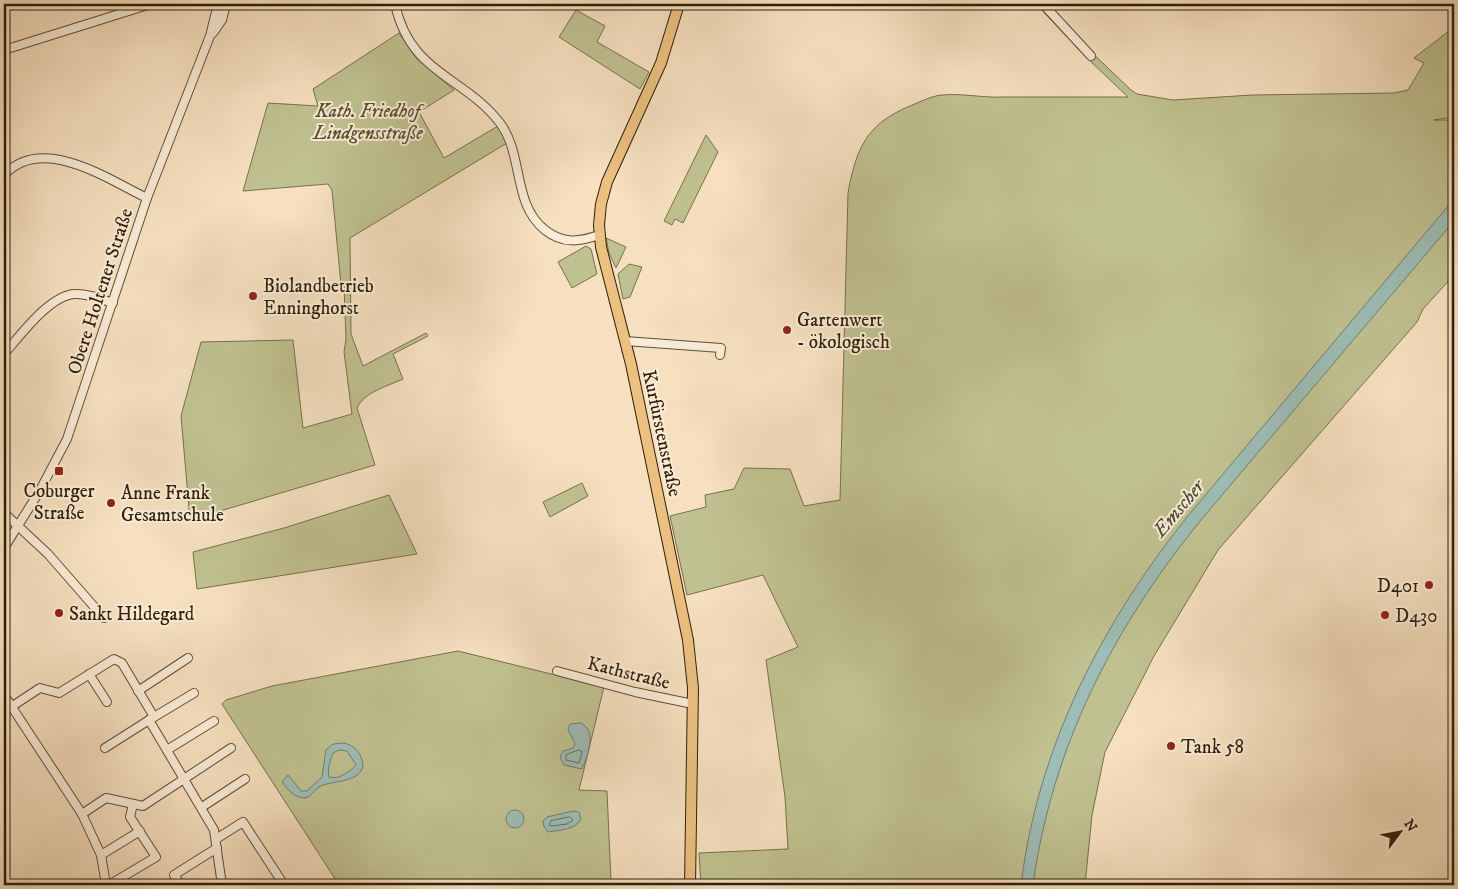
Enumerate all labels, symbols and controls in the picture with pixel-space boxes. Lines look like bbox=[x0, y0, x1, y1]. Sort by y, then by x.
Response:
park label: Kath. Friedhof Lindgensstraße bbox=[312, 100, 425, 145]
street label: Obere Holtener Straße bbox=[63, 205, 138, 377]
place label: Biolandbetrieb Enninghorst bbox=[263, 275, 374, 320]
marker: Biolandbetrieb Enninghorst bbox=[247, 290, 259, 302]
place label: Gartenwert - ökologisch bbox=[797, 309, 890, 354]
marker: Gartenwert - ökologisch bbox=[781, 324, 793, 336]
street label: Kurfürstenstraße bbox=[637, 368, 686, 499]
marker: Coburger Straße bbox=[53, 465, 65, 477]
water label: Emscher bbox=[1147, 474, 1211, 543]
place label: Coburger Straße bbox=[23, 480, 95, 525]
place label: Anne Frank Gesamtschule bbox=[121, 482, 224, 527]
marker: Anne Frank Gesamtschule bbox=[105, 497, 117, 509]
place label: D401 bbox=[1377, 575, 1419, 598]
marker: D401 bbox=[1423, 579, 1435, 591]
place label: Sankt Hildegard bbox=[69, 603, 195, 626]
place label: D430 bbox=[1395, 605, 1437, 628]
marker: Sankt Hildegard bbox=[53, 607, 65, 619]
marker: D430 bbox=[1379, 609, 1391, 621]
street label: Kathstraße bbox=[585, 652, 672, 695]
place label: Tank 58 bbox=[1181, 736, 1244, 759]
marker: Tank 58 bbox=[1165, 740, 1177, 752]
north arrow bbox=[1376, 806, 1426, 856]
text: N bbox=[1399, 816, 1421, 836]

